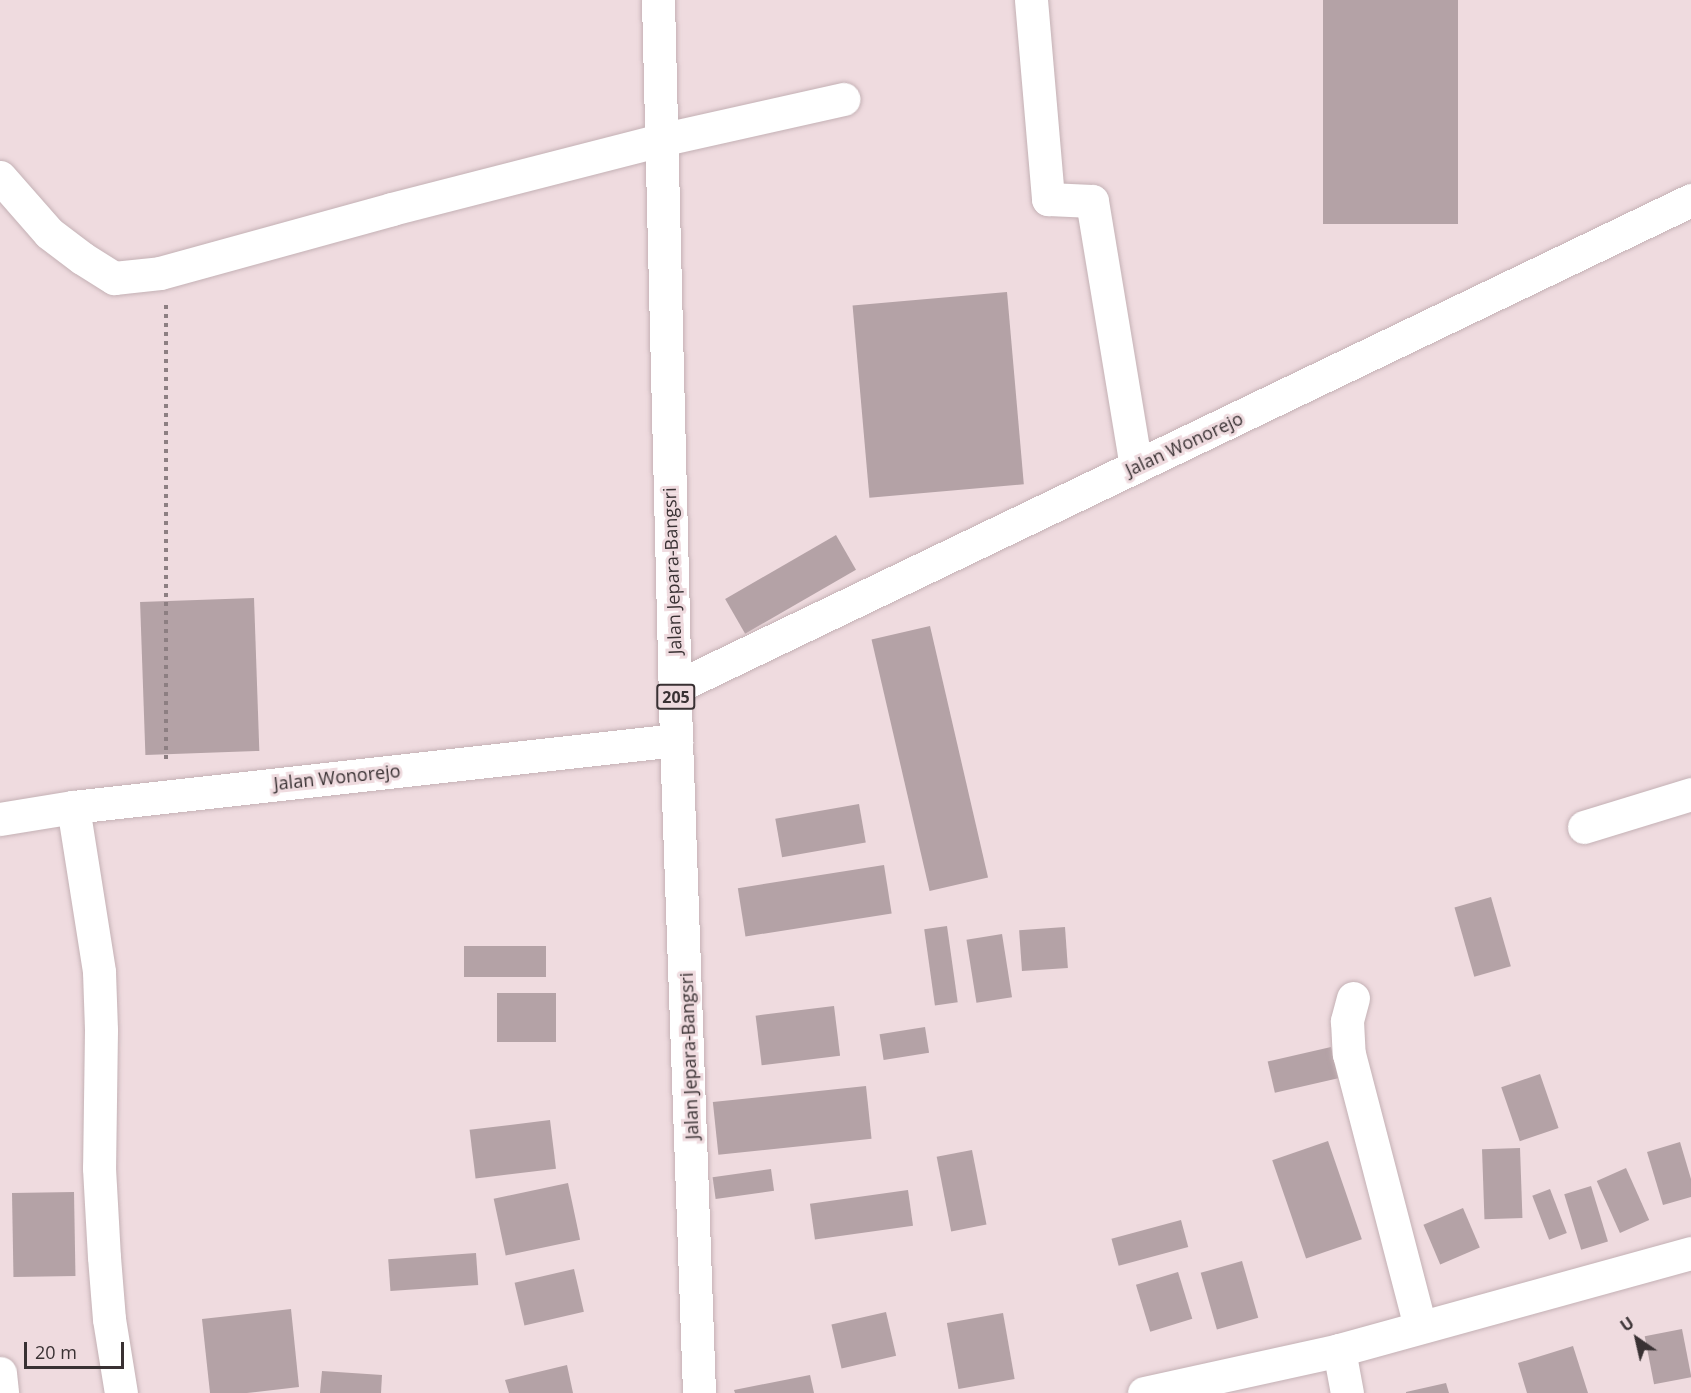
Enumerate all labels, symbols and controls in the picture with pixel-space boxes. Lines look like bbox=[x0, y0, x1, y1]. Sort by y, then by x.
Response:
street label: Jalan Wonorejo bbox=[1122, 407, 1246, 481]
street label: Jalan Jepara-Bangsri bbox=[658, 487, 686, 655]
road number: 205 bbox=[655, 684, 697, 710]
street label: Jalan Wonorejo bbox=[273, 760, 401, 794]
street label: Jalan Jepara-Bangsri bbox=[675, 972, 703, 1140]
north arrow bbox=[1607, 1309, 1667, 1369]
text: U bbox=[1616, 1312, 1638, 1337]
scale bar bbox=[27, 1330, 128, 1368]
text: 20 m bbox=[35, 1340, 77, 1364]

